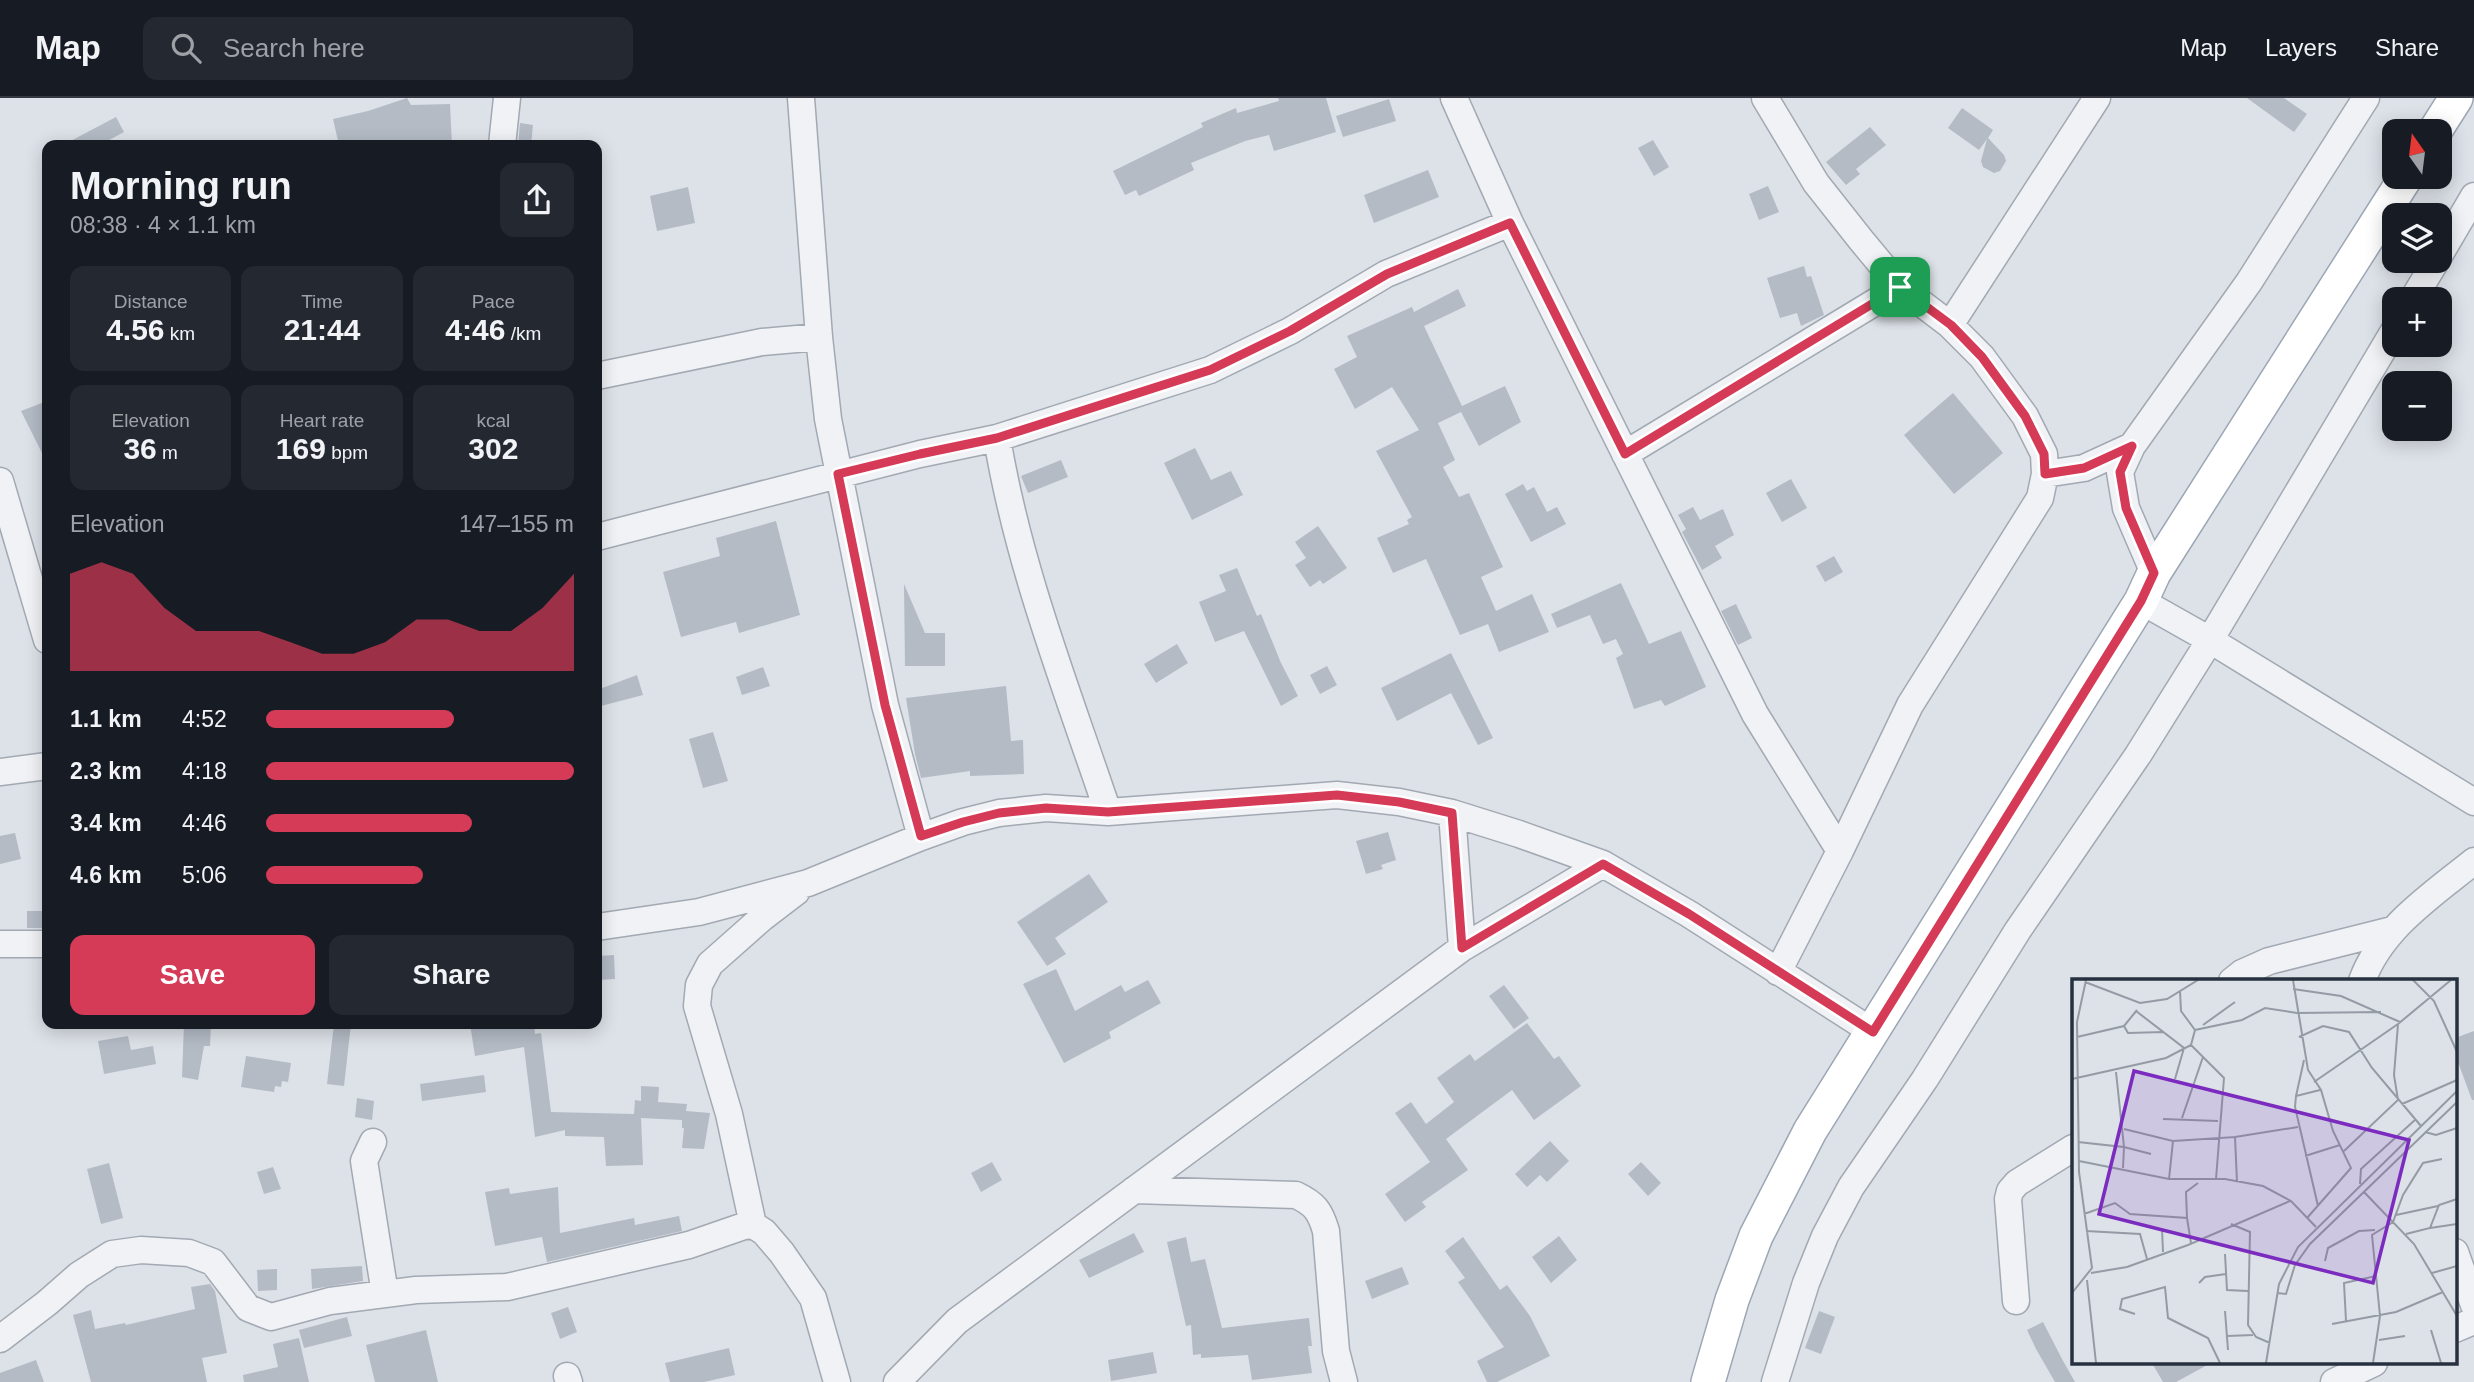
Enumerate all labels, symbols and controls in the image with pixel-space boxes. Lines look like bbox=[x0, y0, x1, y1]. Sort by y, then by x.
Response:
search box bbox=[143, 17, 633, 80]
text: Map bbox=[35, 29, 101, 66]
icon: search bbox=[167, 29, 205, 67]
text: Search here bbox=[223, 33, 365, 63]
text: Map bbox=[2180, 34, 2227, 61]
text: Layers bbox=[2265, 34, 2337, 61]
text: Share bbox=[2375, 34, 2439, 61]
north arrow bbox=[2382, 119, 2452, 189]
map controls bbox=[2382, 119, 2452, 441]
button: share bbox=[500, 163, 574, 237]
text: Morning run bbox=[70, 165, 292, 207]
button: layers bbox=[2382, 203, 2452, 273]
text: 08:38 · 4 × 1.1 km bbox=[70, 212, 256, 238]
pin bbox=[1870, 257, 1930, 317]
icon: arrive bbox=[1881, 268, 1919, 306]
button: + bbox=[2382, 287, 2452, 357]
text: Distance bbox=[114, 291, 188, 312]
text: Time bbox=[301, 291, 343, 312]
text: Pace bbox=[472, 291, 515, 312]
text: 4.56 bbox=[106, 313, 165, 346]
text: 21:44 bbox=[284, 313, 360, 346]
text: 4:46 bbox=[445, 313, 505, 346]
text: km bbox=[165, 323, 195, 344]
text: /km bbox=[505, 323, 541, 344]
button: − bbox=[2382, 371, 2452, 441]
text: Elevation bbox=[112, 410, 190, 431]
text: Heart rate bbox=[280, 410, 364, 431]
text: kcal bbox=[476, 410, 510, 431]
text: 36 bbox=[123, 432, 157, 465]
text: 169 bbox=[276, 432, 326, 465]
text: 302 bbox=[468, 432, 518, 465]
text: m bbox=[157, 442, 178, 463]
text: bpm bbox=[326, 442, 368, 463]
text: Elevation bbox=[70, 511, 165, 537]
text: 147–155 m bbox=[459, 511, 574, 537]
text: 1.1 km bbox=[70, 706, 142, 732]
text: 4:52 bbox=[182, 706, 227, 732]
text: 2.3 km bbox=[70, 758, 142, 784]
text: 4:18 bbox=[182, 758, 227, 784]
text: 3.4 km bbox=[70, 810, 142, 836]
text: 4:46 bbox=[182, 810, 227, 836]
text: 4.6 km bbox=[70, 862, 142, 888]
text: 5:06 bbox=[182, 862, 227, 888]
button: Save bbox=[70, 935, 315, 1015]
button: Share bbox=[329, 935, 574, 1015]
inset map bbox=[2072, 979, 2456, 1364]

